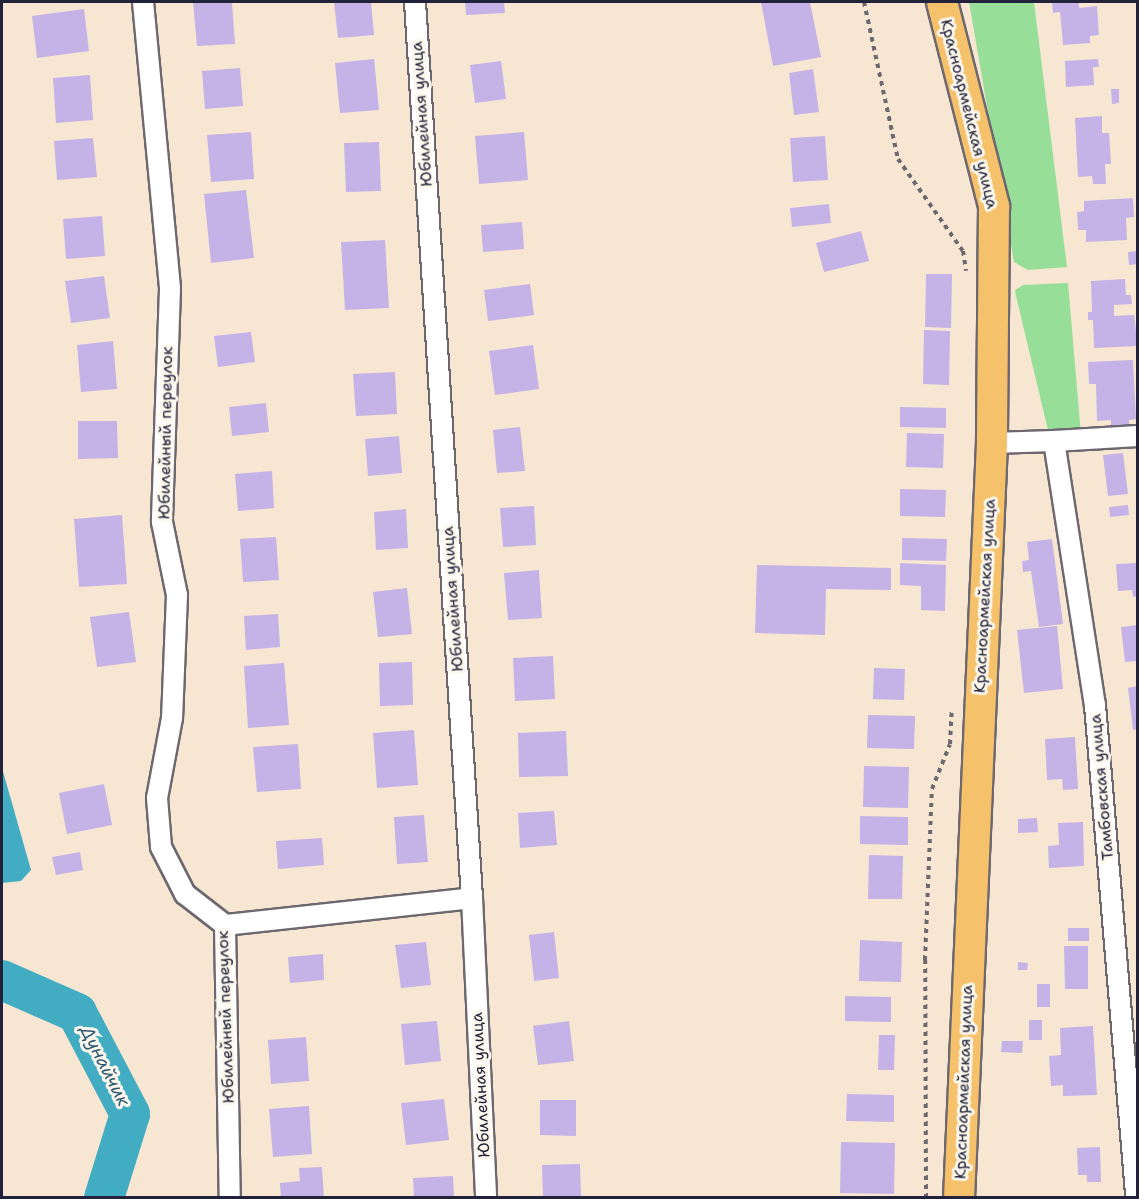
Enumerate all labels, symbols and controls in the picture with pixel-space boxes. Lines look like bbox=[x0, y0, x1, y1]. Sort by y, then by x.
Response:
street label: Красноармейская улица bbox=[936, 17, 1002, 211]
street label: Юбилейная улица bbox=[407, 41, 437, 187]
street label: Юбилейный переулок bbox=[155, 347, 177, 519]
street label: Красноармейская улица bbox=[970, 498, 1000, 694]
street label: Юбилейная улица bbox=[438, 526, 468, 672]
street label: Тамбовская улица bbox=[1086, 713, 1118, 861]
street label: Юбилейный переулок bbox=[213, 930, 239, 1104]
street label: Красноармейская улица bbox=[951, 984, 977, 1180]
street label: Юбилейная улица bbox=[468, 1012, 494, 1158]
water label: Дунайчик bbox=[76, 1022, 134, 1110]

